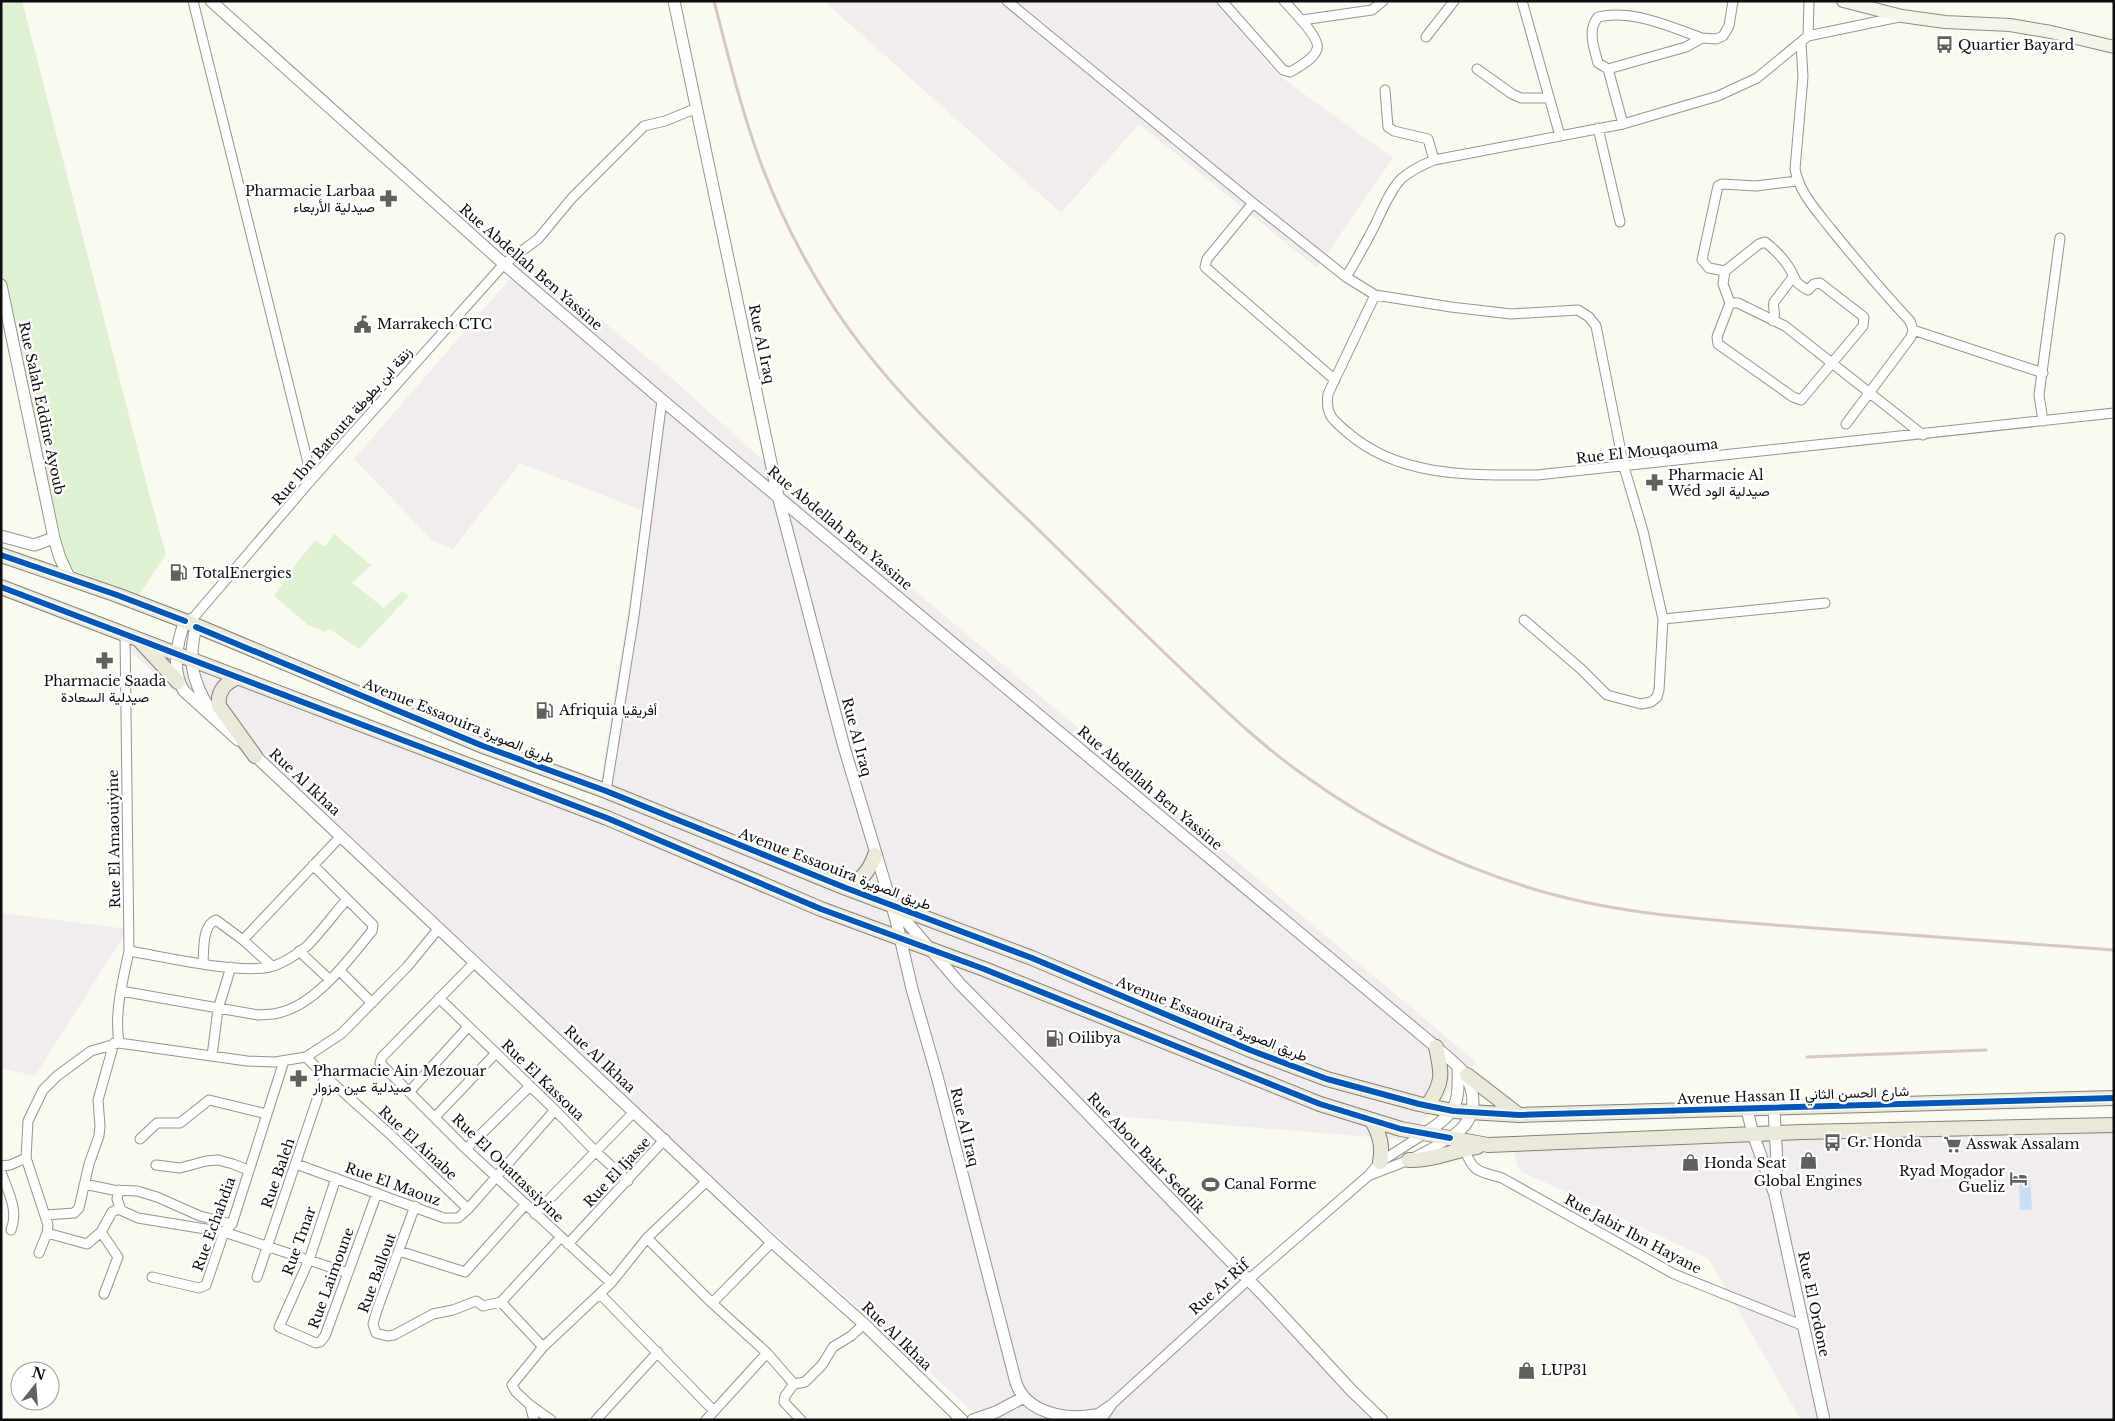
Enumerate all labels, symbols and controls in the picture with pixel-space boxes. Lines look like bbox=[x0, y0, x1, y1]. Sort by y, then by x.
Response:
bus stop icon: Quartier Bayard bbox=[1934, 35, 1954, 55]
place label: Quartier Bayard bbox=[1958, 36, 2075, 54]
place label: Pharmacie Larbaa صيدلية الأربعاء bbox=[245, 182, 375, 216]
pharmacy icon: Pharmacie Larbaa صيدلية الأربعاء bbox=[379, 189, 399, 209]
street label: Rue Abdellah Ben Yassine bbox=[456, 200, 606, 334]
street label: Rue Al Iraq bbox=[745, 303, 779, 386]
public building icon: Marrakech CTC bbox=[353, 314, 373, 334]
place label: Marrakech CTC bbox=[377, 315, 492, 333]
street label: Rue Salah Eddine Ayoub bbox=[15, 320, 69, 496]
street label: Rue Ibn Batouta زنقة ابن بطوطة bbox=[268, 343, 416, 509]
street label: Rue El Mouqaouma bbox=[1575, 435, 1719, 467]
street label: Rue Abdellah Ben Yassine bbox=[764, 462, 916, 594]
place label: Pharmacie Al Wéd صيدلية الود bbox=[1667, 466, 1770, 500]
pharmacy icon: Pharmacie Al Wéd صيدلية الود bbox=[1644, 473, 1664, 493]
fuel station icon: TotalEnergies bbox=[169, 563, 189, 583]
place label: TotalEnergies bbox=[193, 564, 292, 582]
pharmacy icon: Pharmacie Saada صيدلية السعادة bbox=[95, 651, 115, 671]
place label: Pharmacie Saada صيدلية السعادة bbox=[44, 672, 167, 706]
street label: Avenue Essaouira طريق الصويرة bbox=[360, 674, 557, 768]
street label: Rue Al Iraq bbox=[838, 696, 876, 779]
fuel station icon: Afriquia أفريقيا bbox=[535, 700, 555, 720]
place label: Afriquia أفريقيا bbox=[558, 701, 657, 719]
street label: Rue Abdellah Ben Yassine bbox=[1074, 722, 1226, 854]
street label: Rue Al Ikhaa bbox=[266, 744, 345, 820]
street label: Rue El Amaouiyine bbox=[104, 769, 124, 909]
street label: Avenue Essaouira طريق الصويرة bbox=[735, 824, 934, 914]
street label: Avenue Essaouira طريق الصويرة bbox=[1113, 972, 1310, 1066]
street label: Rue Al Ikhaa bbox=[561, 1021, 640, 1097]
fuel station icon: Oilibya bbox=[1044, 1028, 1064, 1048]
place label: Oilibya bbox=[1068, 1029, 1121, 1047]
street label: Rue El Kassoua bbox=[498, 1036, 589, 1124]
place label: Pharmacie Ain Mezouar صيدلية عين مزوار bbox=[312, 1062, 486, 1096]
pharmacy icon: Pharmacie Ain Mezouar صيدلية عين مزوار bbox=[289, 1069, 309, 1089]
street label: Avenue Hassan II شارع الحسن الثاني bbox=[1676, 1082, 1909, 1111]
street label: Rue Al Iraq bbox=[947, 1086, 984, 1169]
street label: Rue Abou Bakr Seddik bbox=[1084, 1089, 1209, 1218]
street label: Rue El Ainabe bbox=[375, 1102, 461, 1184]
street label: Rue El Ouattassiyine bbox=[448, 1110, 568, 1226]
bus stop icon: Gr. Honda bbox=[1823, 1132, 1843, 1152]
street label: Rue El Ijasse bbox=[580, 1133, 654, 1211]
place label: Gr. Honda bbox=[1847, 1133, 1922, 1151]
supermarket icon: Asswak Assalam bbox=[1942, 1134, 1962, 1154]
street label: Rue Baleh bbox=[258, 1135, 299, 1211]
place label: Asswak Assalam bbox=[1965, 1135, 2079, 1153]
shop icon: Global Engines bbox=[1798, 1151, 1818, 1171]
shop icon: Honda Seat bbox=[1680, 1153, 1700, 1173]
place label: Honda Seat bbox=[1704, 1154, 1787, 1172]
street label: Rue El Maouz bbox=[343, 1158, 443, 1210]
place label: Ryad Mogador Gueliz bbox=[1899, 1162, 2005, 1196]
hotel icon: Ryad Mogador Gueliz bbox=[2009, 1169, 2029, 1189]
place label: Global Engines bbox=[1754, 1172, 1862, 1190]
street label: Rue Echahdia bbox=[189, 1174, 239, 1274]
sports icon: Canal Forme bbox=[1200, 1174, 1220, 1194]
place label: Canal Forme bbox=[1224, 1175, 1317, 1193]
street label: Rue Jabir Ibn Hayane bbox=[1561, 1190, 1705, 1278]
street label: Rue Tmar bbox=[278, 1204, 320, 1278]
street label: Rue Laimoune bbox=[304, 1225, 358, 1331]
street label: Rue Ballout bbox=[354, 1230, 400, 1315]
street label: Rue El Ordone bbox=[1794, 1250, 1834, 1358]
street label: Rue Ar Rif bbox=[1185, 1254, 1254, 1319]
street label: Rue Al Ikhaa bbox=[858, 1298, 936, 1374]
shop icon: LUP31 bbox=[1517, 1360, 1537, 1380]
north arrow bbox=[10, 1361, 60, 1411]
place label: LUP31 bbox=[1541, 1361, 1587, 1379]
text: N bbox=[30, 1363, 48, 1384]

